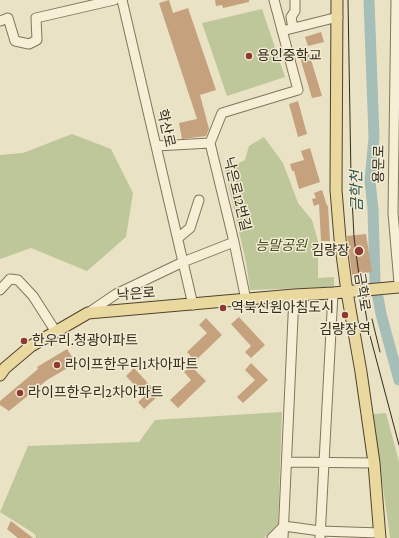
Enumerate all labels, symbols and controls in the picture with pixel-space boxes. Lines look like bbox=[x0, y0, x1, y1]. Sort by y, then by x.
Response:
place label: 용인중학교 bbox=[257, 48, 321, 64]
marker: 용인중학교 bbox=[244, 51, 254, 61]
street label: 학산로 bbox=[153, 107, 179, 149]
street label: 용문로 bbox=[370, 145, 388, 183]
street label: 낙은로12번길 bbox=[220, 155, 254, 233]
water label: 금학천 bbox=[348, 170, 366, 212]
park label: 능말공원 bbox=[255, 238, 307, 254]
place label: 김량장 bbox=[311, 243, 350, 259]
marker: 김량장 bbox=[353, 245, 365, 257]
street label: 금학로 bbox=[351, 272, 373, 312]
street label: 낙은로 bbox=[116, 284, 156, 304]
place label: 역북신원아침도시 bbox=[231, 300, 334, 316]
marker: 역북신원아침도시 bbox=[218, 303, 228, 313]
marker: 김량장역 bbox=[340, 310, 350, 320]
place label: 김량장역 bbox=[319, 322, 371, 338]
place label: 한우리.청광아파트 bbox=[32, 333, 138, 349]
marker: 한우리.청광아파트 bbox=[19, 336, 29, 346]
place label: 라이프한우리1차아파트 bbox=[65, 357, 198, 373]
marker: 라이프한우리1차아파트 bbox=[52, 360, 62, 370]
place label: 라이프한우리2차아파트 bbox=[28, 385, 163, 401]
marker: 라이프한우리2차아파트 bbox=[15, 388, 25, 398]

